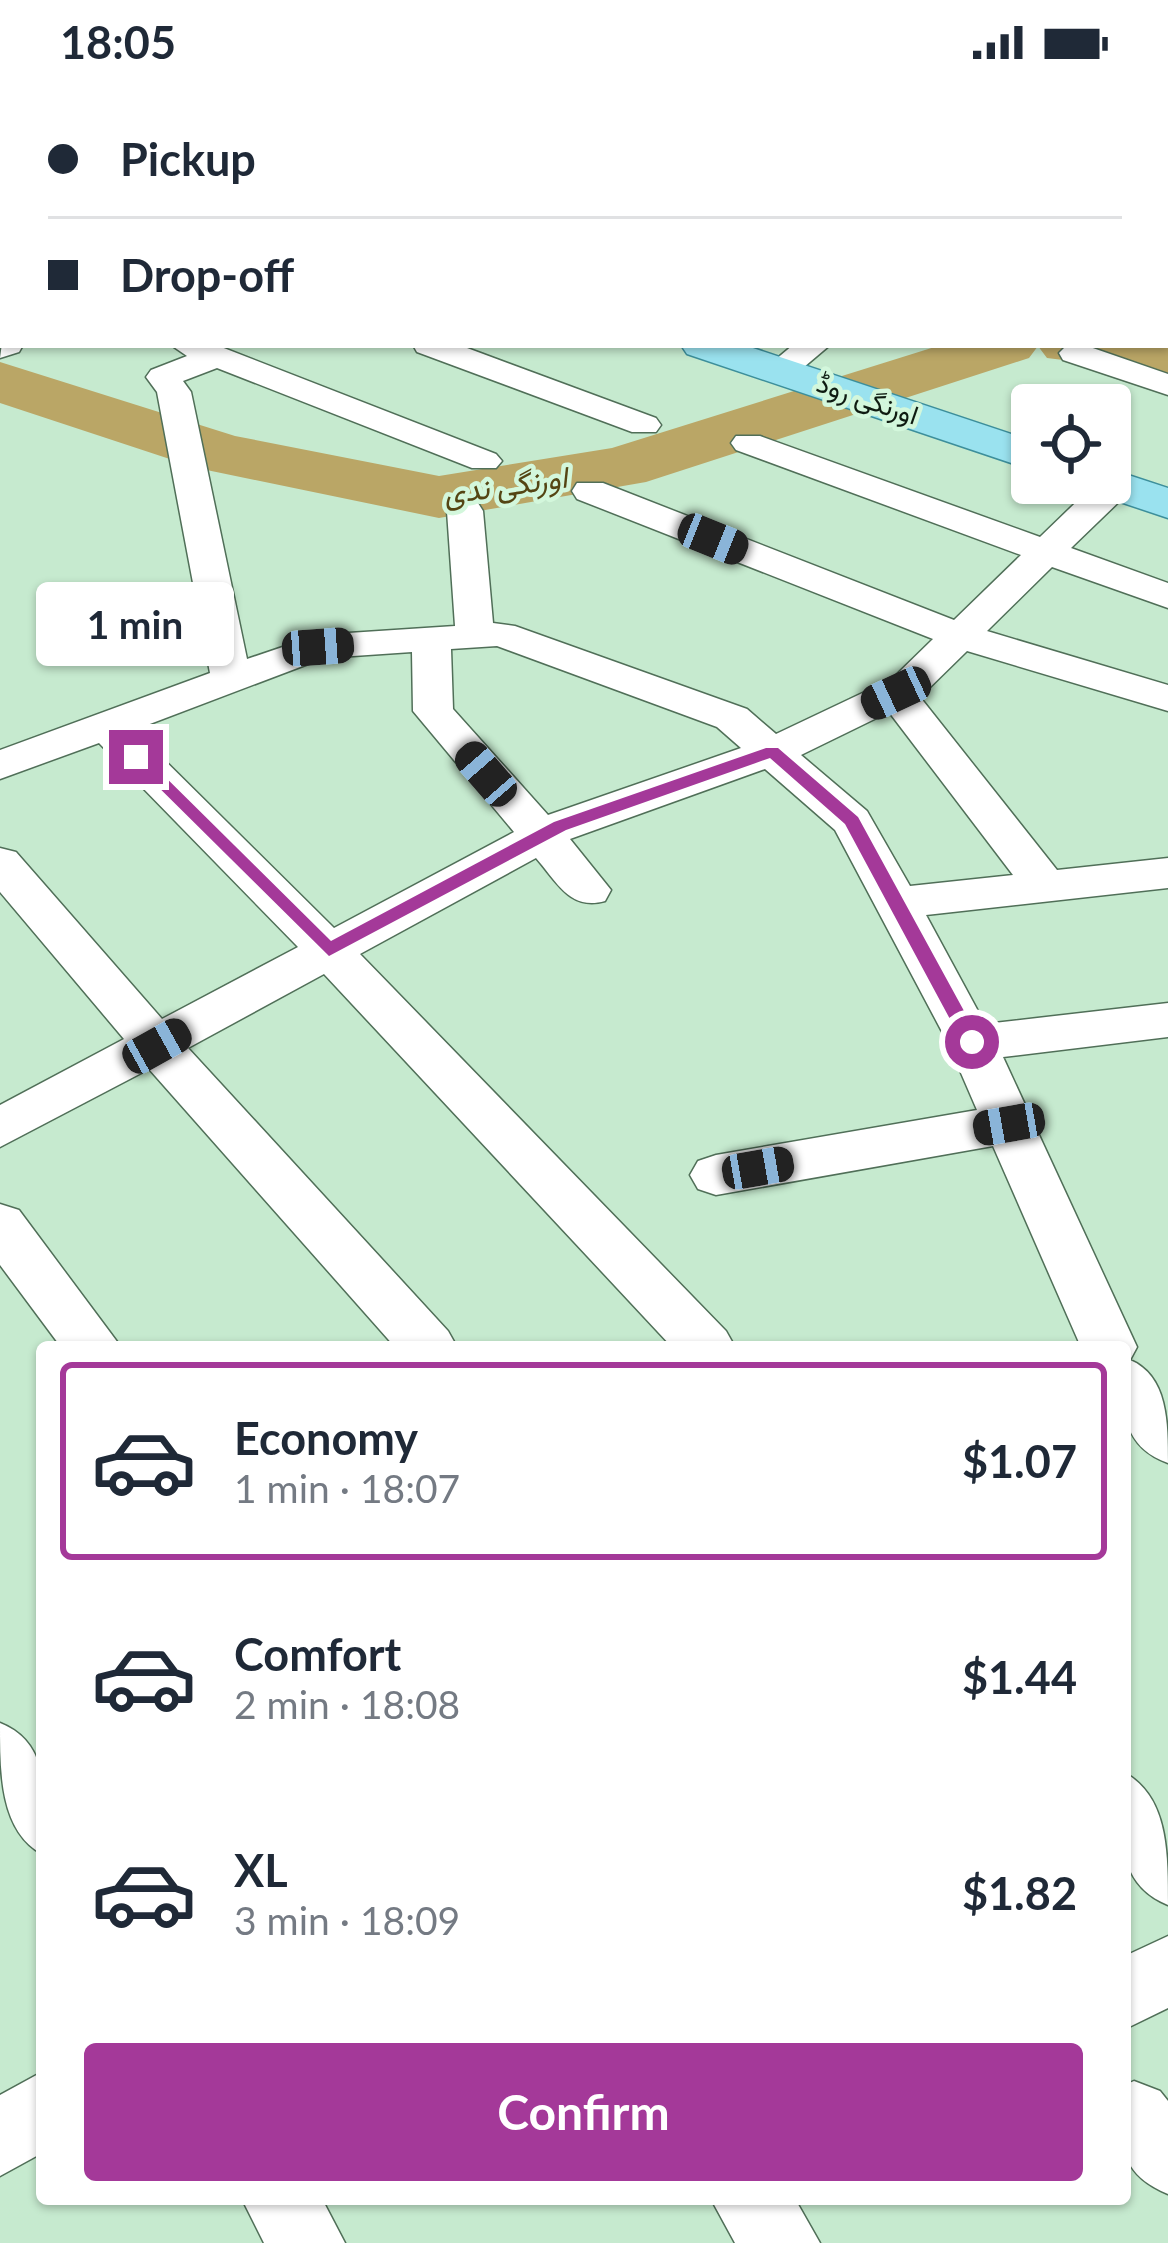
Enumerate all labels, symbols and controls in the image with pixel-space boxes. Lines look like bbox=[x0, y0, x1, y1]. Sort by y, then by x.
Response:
text: 18:05 bbox=[60, 15, 176, 69]
text: Pickup bbox=[120, 132, 256, 186]
text: Drop-off bbox=[120, 248, 294, 302]
street label: اورنگی روڈ bbox=[812, 365, 923, 433]
map controls bbox=[1011, 384, 1131, 504]
button: locate bbox=[1011, 384, 1131, 504]
water label: اورنگی ندی bbox=[441, 457, 572, 512]
car bbox=[673, 509, 753, 569]
callout: 1 min bbox=[37, 583, 235, 667]
text: 1 min bbox=[87, 601, 183, 647]
car bbox=[281, 627, 355, 667]
car bbox=[856, 661, 936, 725]
route end bbox=[109, 730, 163, 784]
car bbox=[449, 735, 523, 813]
car bbox=[117, 1013, 197, 1079]
route start bbox=[945, 1015, 999, 1069]
car bbox=[970, 1100, 1048, 1148]
car bbox=[719, 1144, 797, 1192]
icon: car bbox=[90, 1407, 198, 1515]
text: Economy bbox=[234, 1411, 418, 1465]
text: $1.07 bbox=[962, 1434, 1077, 1488]
text: 1 min · 18:07 bbox=[234, 1465, 460, 1511]
icon: car bbox=[90, 1623, 198, 1731]
text: Comfort bbox=[234, 1627, 401, 1681]
text: $1.44 bbox=[962, 1650, 1077, 1704]
text: 2 min · 18:08 bbox=[234, 1681, 460, 1727]
icon: car bbox=[90, 1839, 198, 1947]
text: XL bbox=[234, 1843, 288, 1897]
text: $1.82 bbox=[962, 1866, 1077, 1920]
text: 3 min · 18:09 bbox=[234, 1897, 460, 1943]
button: Confirm bbox=[84, 2043, 1083, 2181]

